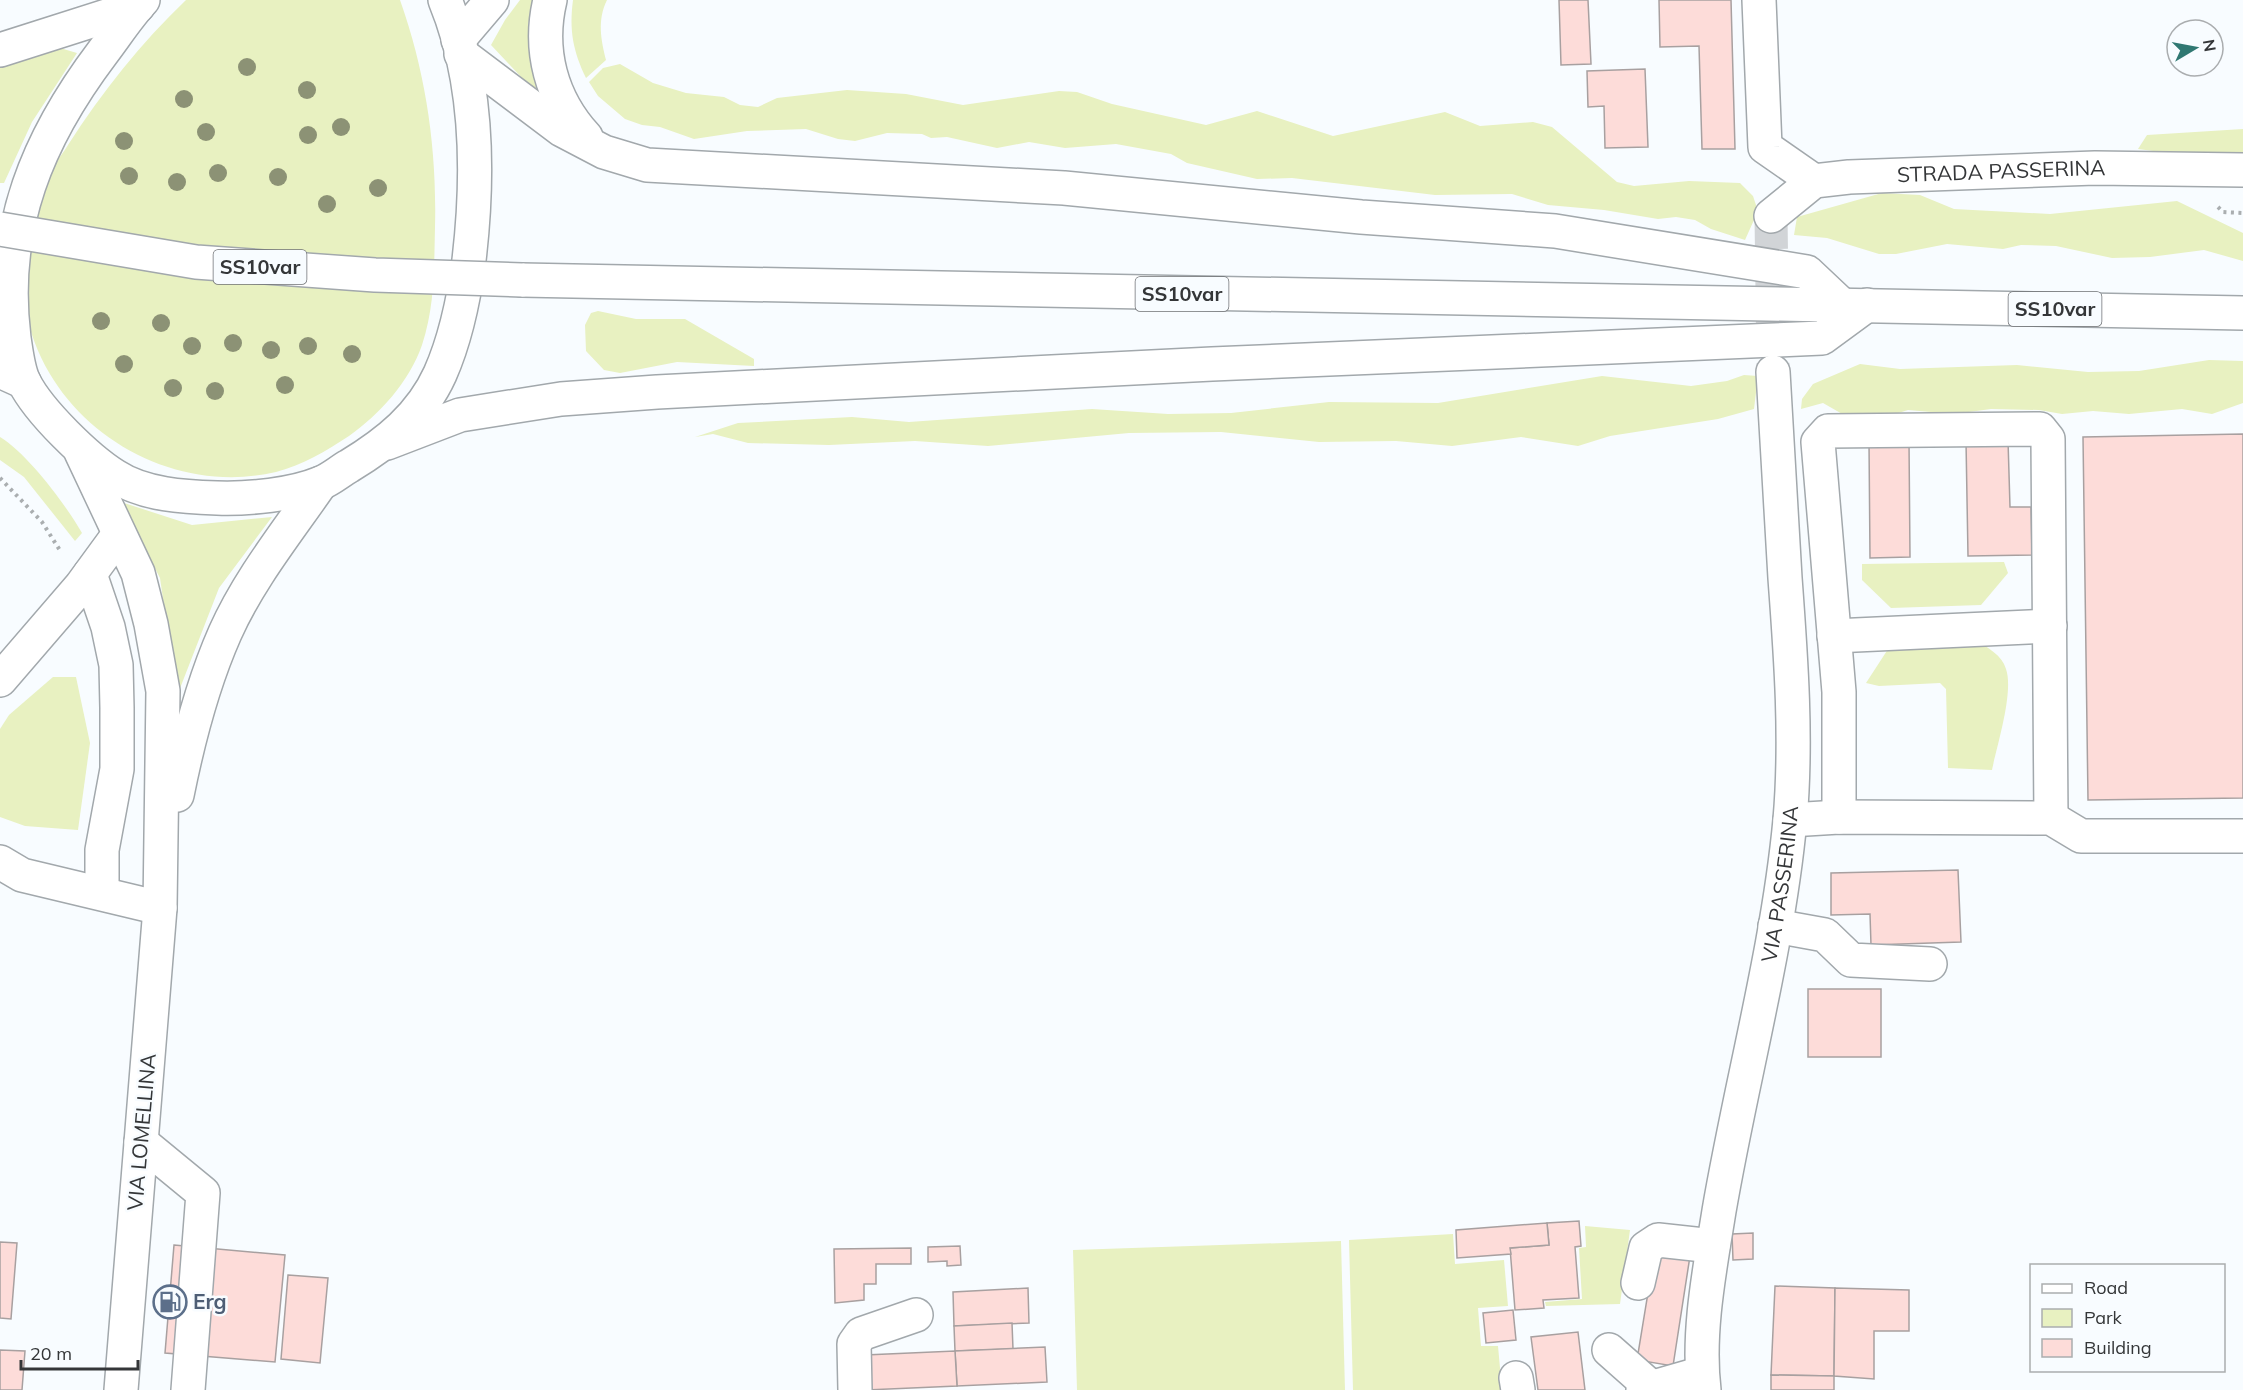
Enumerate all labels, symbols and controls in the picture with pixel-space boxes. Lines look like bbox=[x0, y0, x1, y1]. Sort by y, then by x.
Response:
north arrow bbox=[2165, 18, 2225, 78]
text: N bbox=[2199, 38, 2221, 53]
street label: STRADA PASSERINA bbox=[1896, 154, 2106, 187]
road number: SS10var bbox=[214, 250, 306, 284]
road number: SS10var bbox=[1136, 277, 1228, 311]
road number: SS10var bbox=[2008, 292, 2102, 326]
street label: VIA PASSERINA bbox=[1755, 804, 1803, 964]
street label: VIA LOMELLINA bbox=[121, 1052, 161, 1212]
legend bbox=[2030, 1264, 2225, 1372]
text: Road bbox=[2084, 1276, 2128, 1299]
fuel station icon: Erg bbox=[152, 1284, 188, 1320]
place label: Erg bbox=[193, 1288, 227, 1314]
text: Park bbox=[2084, 1306, 2123, 1329]
scale bar bbox=[21, 1333, 138, 1371]
text: Building bbox=[2084, 1336, 2152, 1359]
text: 20 m bbox=[30, 1342, 72, 1365]

